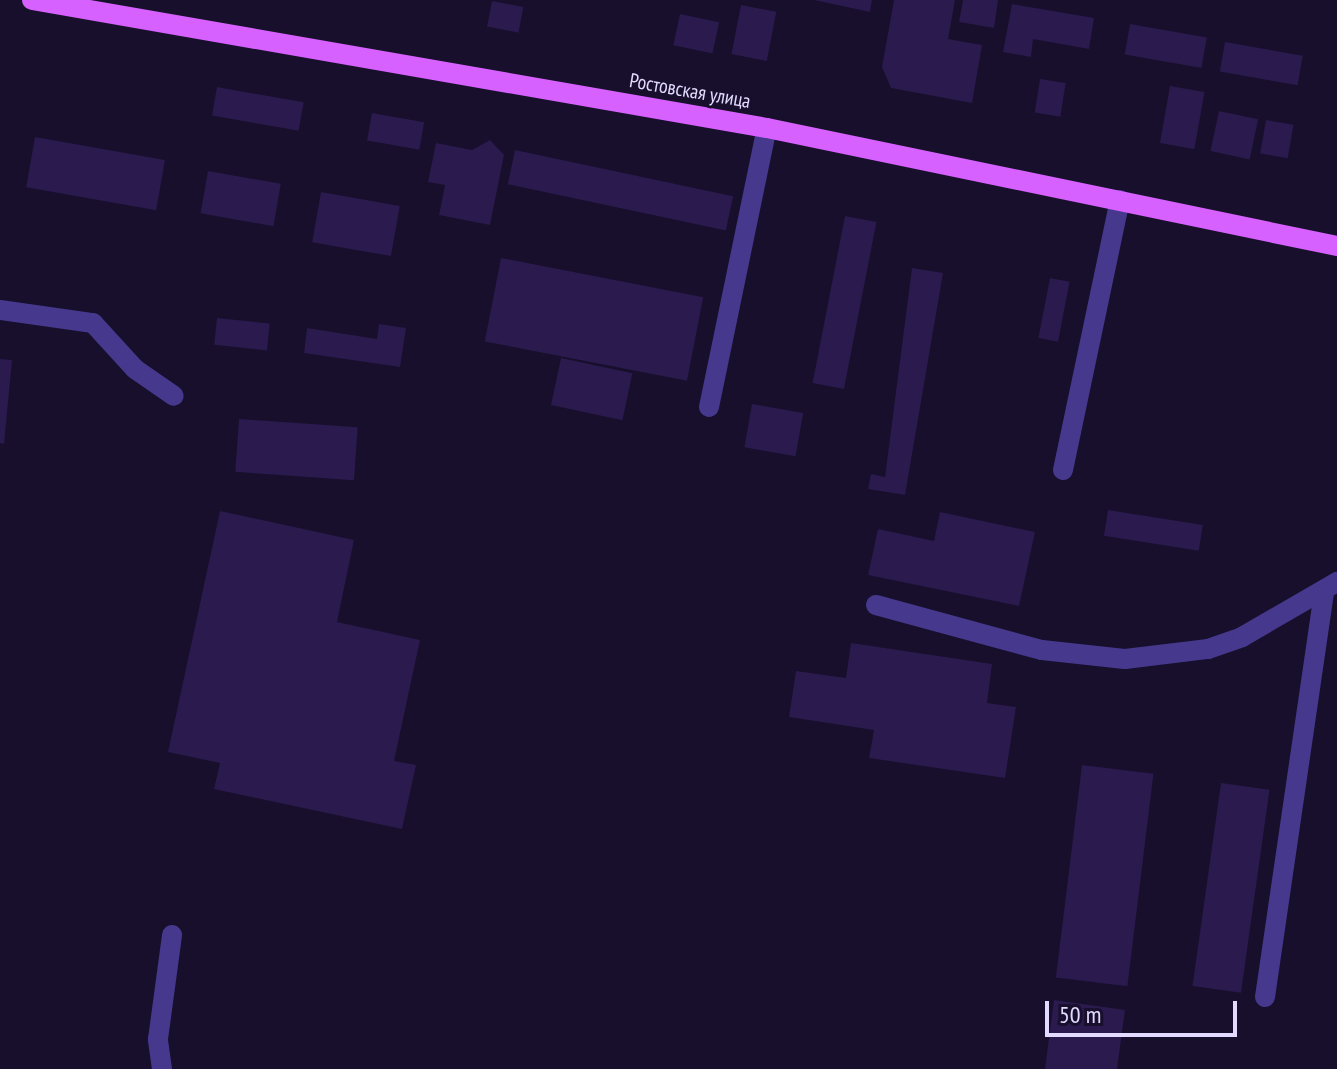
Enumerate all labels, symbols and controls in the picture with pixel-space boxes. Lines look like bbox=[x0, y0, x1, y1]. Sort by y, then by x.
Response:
street label: Ростовская улица bbox=[627, 69, 753, 113]
scale bar bbox=[1049, 985, 1241, 1035]
text: 50 m bbox=[1059, 999, 1101, 1030]

